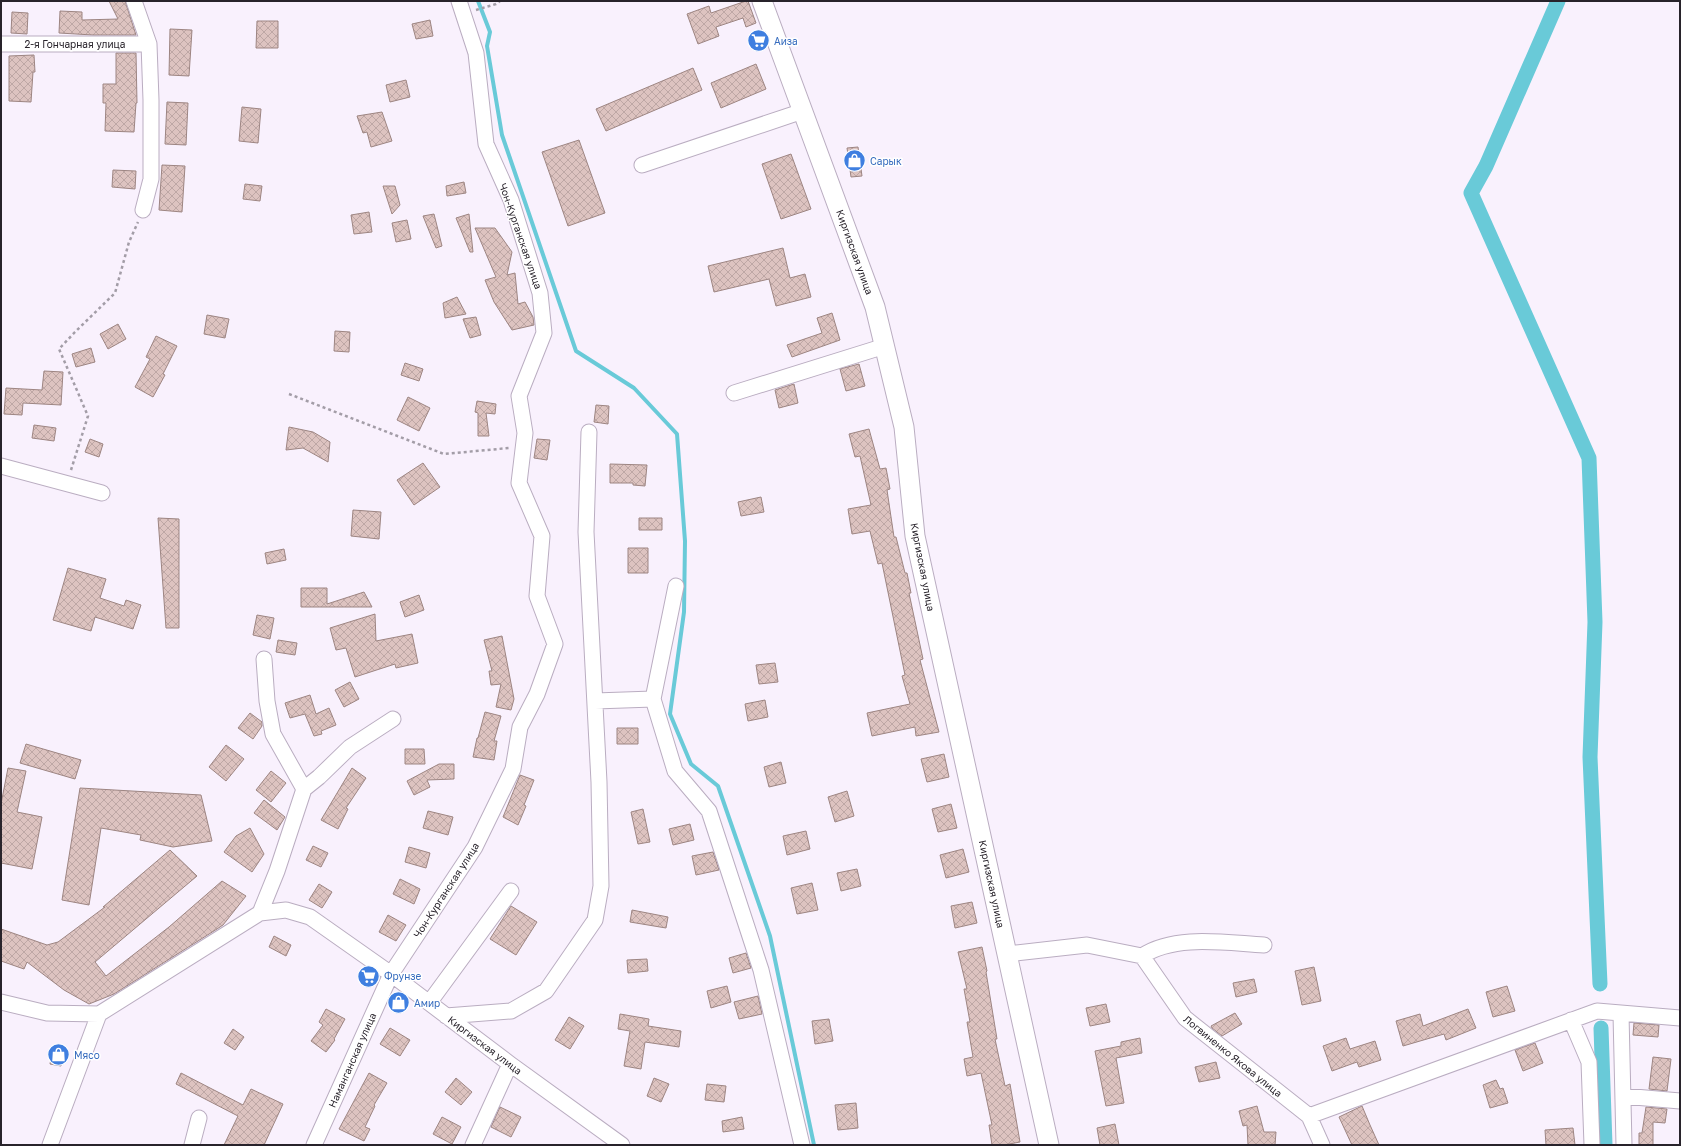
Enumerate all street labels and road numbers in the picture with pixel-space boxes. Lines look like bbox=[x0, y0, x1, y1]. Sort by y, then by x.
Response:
street label: 2-я Гончарная улица bbox=[25, 38, 126, 50]
street label: Чон-Курганская улица bbox=[497, 181, 545, 291]
street label: Киргизская улица bbox=[834, 208, 876, 296]
street label: Киргизская улица bbox=[909, 522, 937, 612]
street label: Киргизская улица bbox=[977, 839, 1007, 929]
street label: Чон-Курганская улица bbox=[411, 840, 481, 940]
street label: Наманганская улица bbox=[326, 1011, 378, 1109]
street label: Киргизская улица bbox=[446, 1013, 524, 1077]
street label: Логвиненко Якова улица bbox=[1181, 1013, 1285, 1099]

